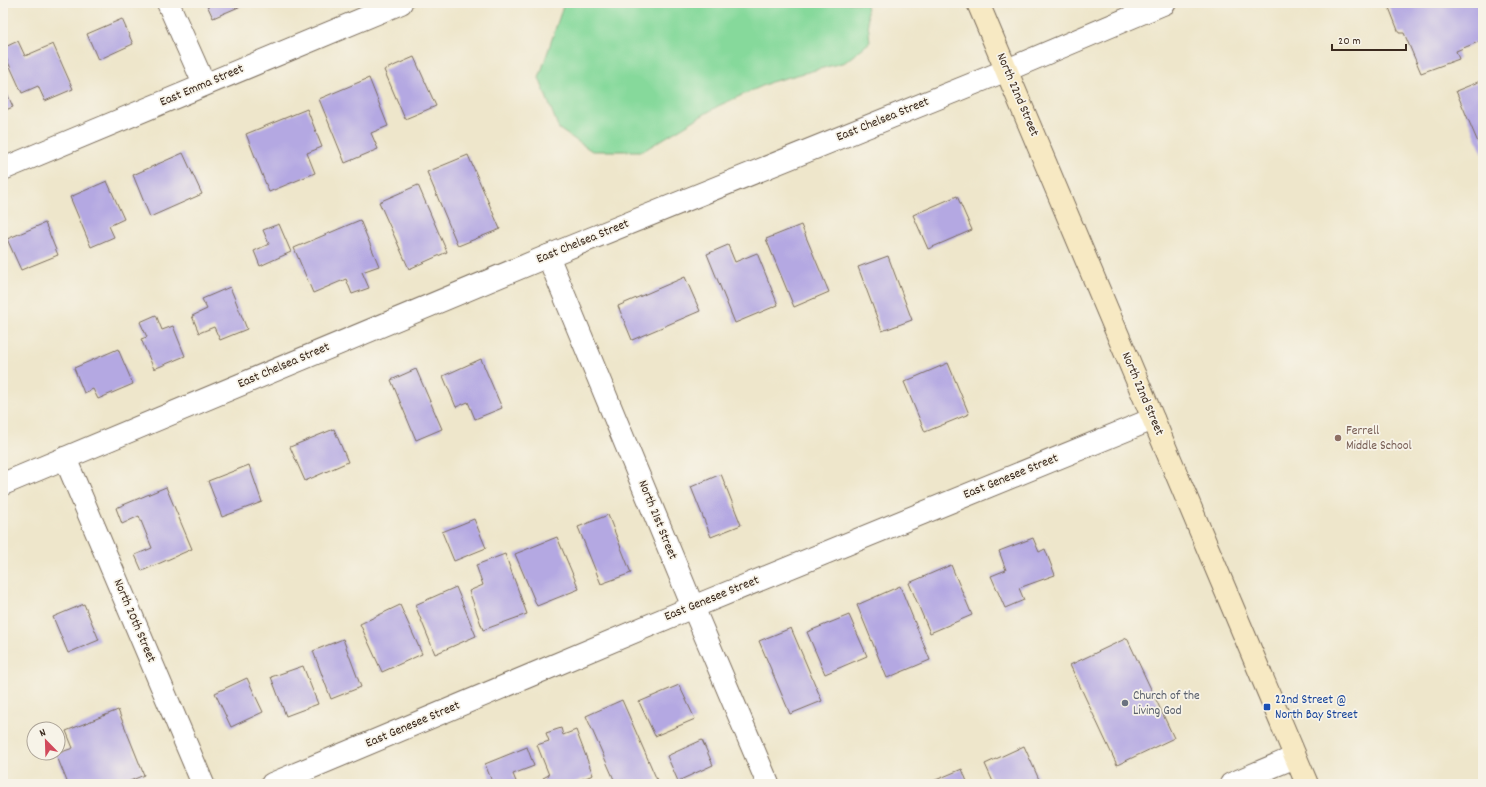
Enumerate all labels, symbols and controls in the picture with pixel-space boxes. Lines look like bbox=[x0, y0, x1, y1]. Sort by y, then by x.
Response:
scale bar bbox=[1332, 26, 1406, 52]
text: 20 m bbox=[1338, 33, 1361, 50]
street label: North 22nd Street bbox=[991, 50, 1043, 140]
street label: East Emma Street bbox=[157, 60, 247, 112]
street label: East Chelsea Street bbox=[834, 93, 932, 147]
street label: East Chelsea Street bbox=[534, 215, 632, 269]
street label: East Chelsea Street bbox=[235, 338, 333, 394]
street label: North 22nd Street bbox=[1116, 349, 1168, 439]
place label: Ferrell Middle School bbox=[1346, 422, 1412, 456]
marker: Ferrell Middle School bbox=[1333, 433, 1343, 443]
street label: East Genesee Street bbox=[961, 449, 1061, 505]
street label: North 21st Street bbox=[632, 477, 682, 563]
street label: East Genesee Street bbox=[662, 571, 762, 627]
street label: North 20th Street bbox=[108, 576, 160, 666]
place label: Church of the Living God bbox=[1133, 687, 1200, 721]
place label: 22nd Street @ North Bay Street bbox=[1275, 691, 1358, 725]
street label: East Genesee Street bbox=[363, 696, 463, 753]
marker: Church of the Living God bbox=[1120, 698, 1130, 708]
marker: 22nd Street @ North Bay Street bbox=[1262, 702, 1272, 712]
north arrow bbox=[26, 721, 66, 761]
text: N bbox=[37, 725, 49, 742]

